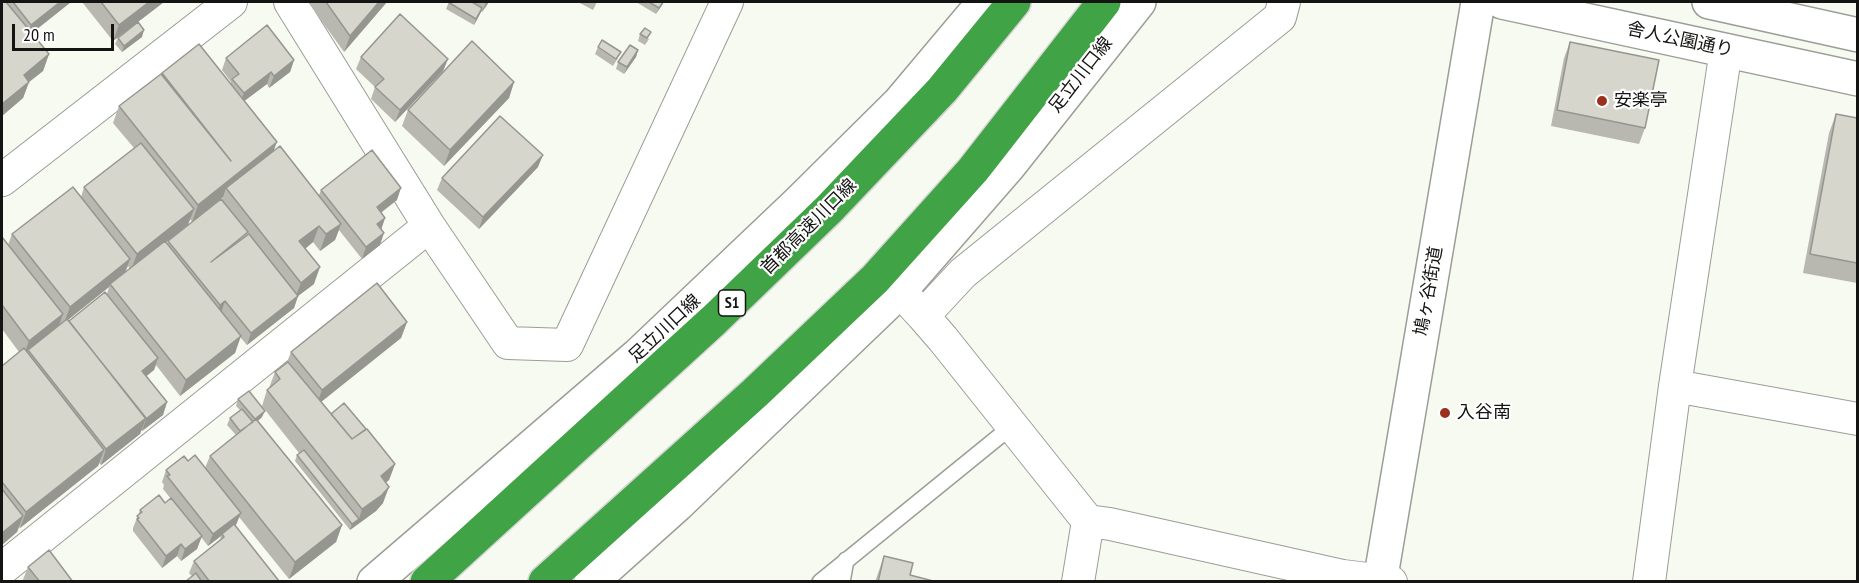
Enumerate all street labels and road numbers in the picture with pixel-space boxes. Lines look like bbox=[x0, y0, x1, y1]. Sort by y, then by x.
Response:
street label: 舎人公園通り bbox=[1625, 18, 1735, 62]
street label: 足立川口線 bbox=[1045, 33, 1117, 117]
street label: 首都高速川口線 bbox=[757, 175, 861, 279]
street label: 鳩ヶ谷街道 bbox=[1411, 245, 1447, 337]
street label: 足立川口線 bbox=[625, 290, 705, 368]
road number: S1 bbox=[718, 290, 746, 316]

